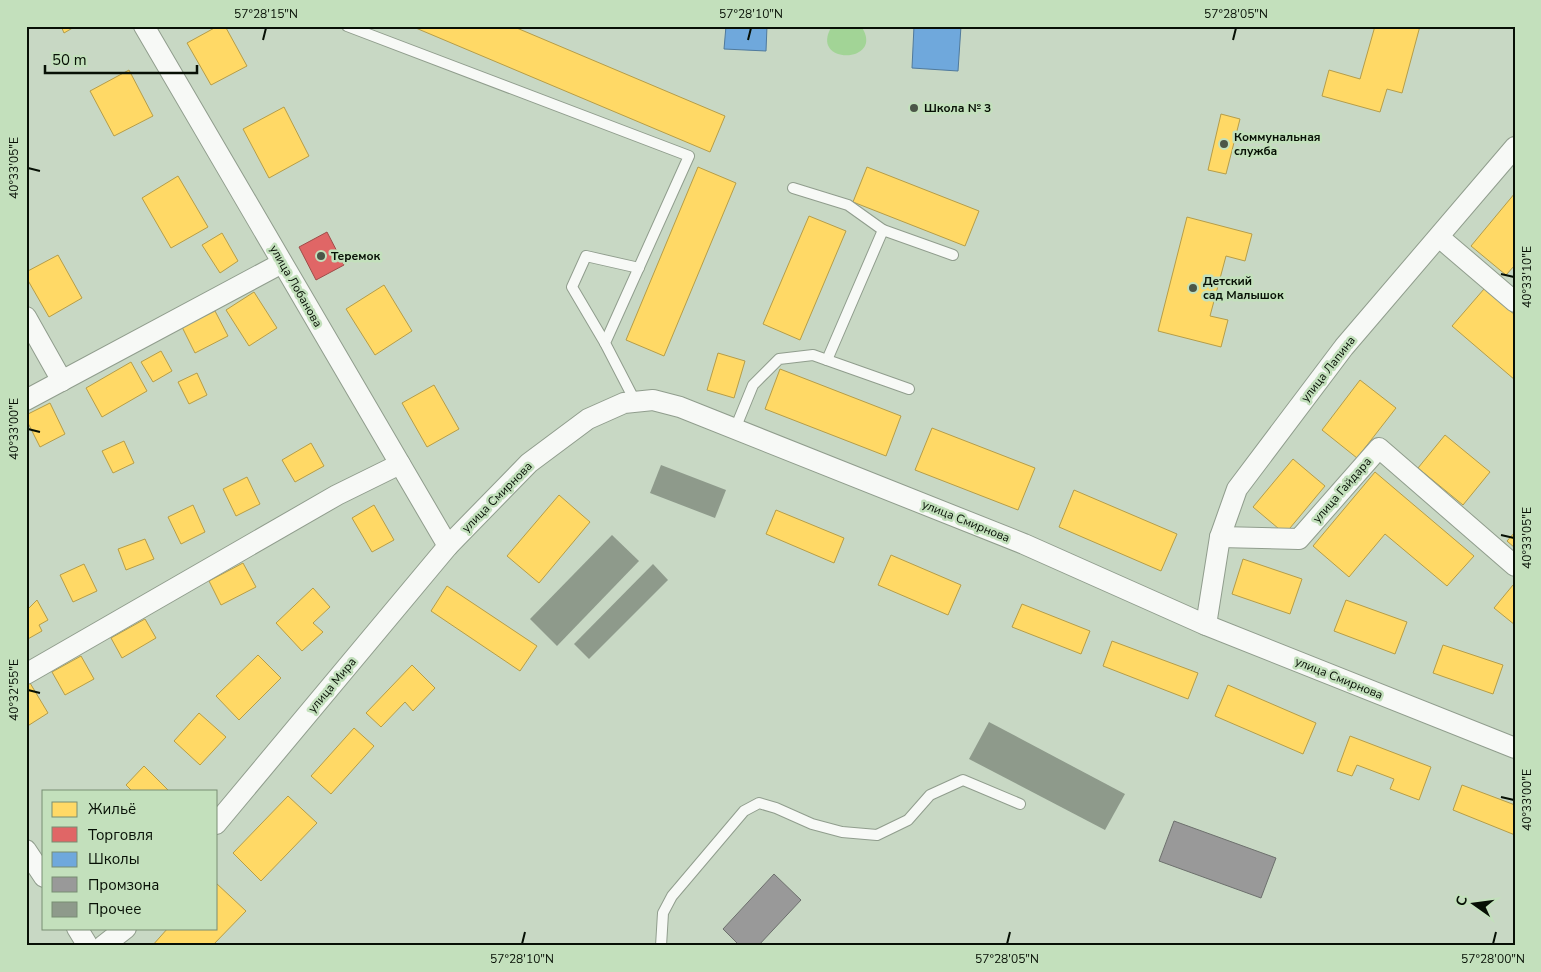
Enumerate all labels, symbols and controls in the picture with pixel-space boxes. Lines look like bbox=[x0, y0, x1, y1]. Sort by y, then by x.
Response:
text: 57°28'15"N bbox=[234, 6, 298, 22]
text: 57°28'10"N bbox=[719, 6, 783, 22]
text: 57°28'05"N bbox=[1204, 6, 1268, 22]
scale bar bbox=[45, 42, 198, 74]
text: 50 m bbox=[52, 50, 87, 70]
place label: Школа № 3 bbox=[924, 100, 991, 116]
marker: Школа № 3 bbox=[908, 102, 920, 114]
place label: Коммунальная служба bbox=[1234, 129, 1321, 159]
text: 40°33'05"E bbox=[6, 137, 22, 199]
marker: Коммунальная служба bbox=[1218, 138, 1230, 150]
street label: улица Лобанова bbox=[266, 242, 326, 330]
text: 40°33'10"E bbox=[1519, 246, 1535, 308]
place label: Теремок bbox=[331, 248, 381, 264]
marker: Теремок bbox=[315, 250, 327, 262]
place label: Детский сад Малышок bbox=[1203, 273, 1284, 303]
marker: Детский сад Малышок bbox=[1187, 282, 1199, 294]
street label: улица Лапина bbox=[1297, 333, 1359, 405]
text: 40°33'00"E bbox=[6, 398, 22, 460]
street label: улица Гайдара bbox=[1309, 454, 1375, 526]
street label: улица Смирнова bbox=[458, 458, 536, 536]
street label: улица Смирнова bbox=[920, 496, 1012, 546]
text: 40°33'05"E bbox=[1519, 507, 1535, 569]
street label: улица Смирнова bbox=[1293, 653, 1385, 703]
street label: улица Мира bbox=[304, 654, 360, 716]
text: 40°32'55"E bbox=[6, 659, 22, 721]
text: 40°33'00"E bbox=[1519, 769, 1535, 831]
legend bbox=[42, 790, 218, 930]
text: Жильё bbox=[88, 799, 136, 819]
text: Торговля bbox=[88, 825, 153, 845]
text: Школы bbox=[88, 849, 140, 869]
text: Промзона bbox=[88, 875, 159, 895]
north arrow bbox=[1448, 880, 1498, 930]
text: С bbox=[1452, 894, 1472, 908]
text: Прочее bbox=[88, 899, 141, 919]
text: 57°28'10"N bbox=[490, 951, 554, 967]
text: 57°28'05"N bbox=[975, 951, 1039, 967]
text: 57°28'00"N bbox=[1461, 951, 1525, 967]

